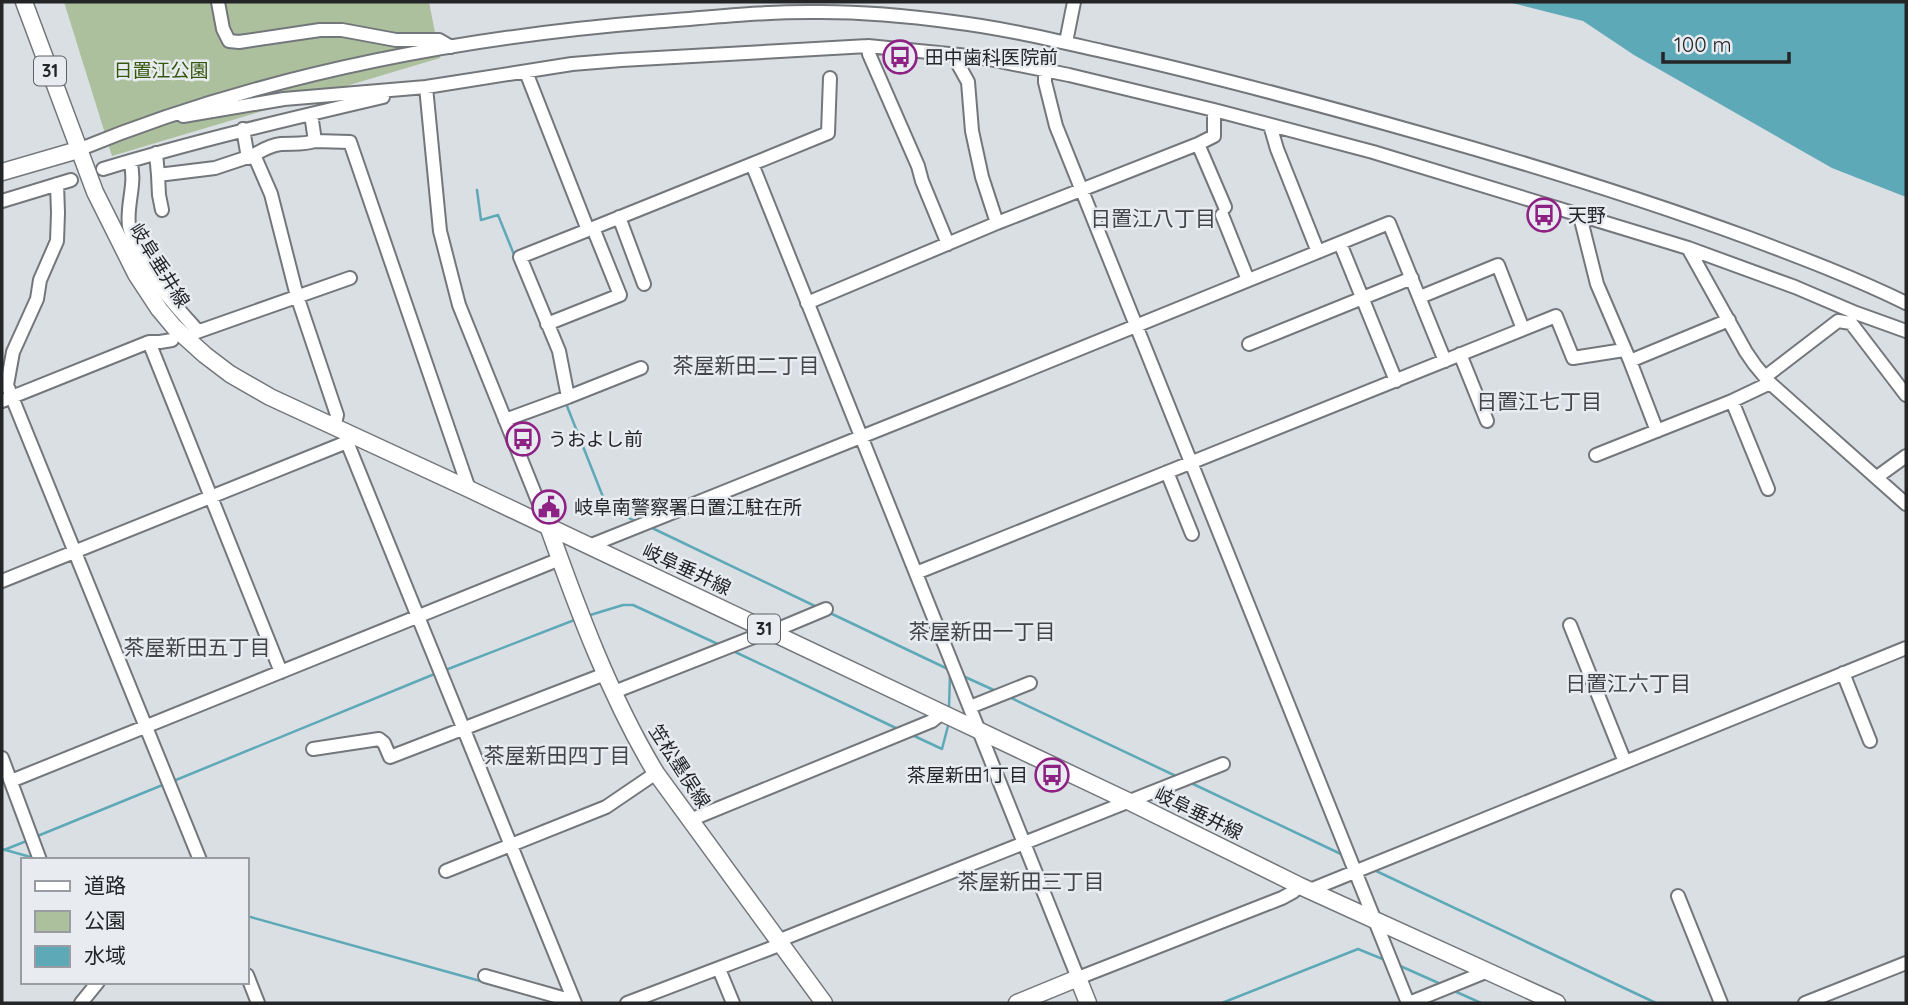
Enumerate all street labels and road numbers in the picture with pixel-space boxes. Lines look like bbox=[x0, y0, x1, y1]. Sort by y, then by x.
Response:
road number: 31 bbox=[34, 56, 66, 86]
street label: 岐阜垂井線 bbox=[125, 218, 195, 312]
street label: 岐阜垂井線 bbox=[639, 538, 735, 600]
road number: 31 bbox=[748, 614, 780, 644]
street label: 笠松墨俣線 bbox=[644, 720, 716, 812]
street label: 岐阜垂井線 bbox=[1151, 781, 1247, 845]

